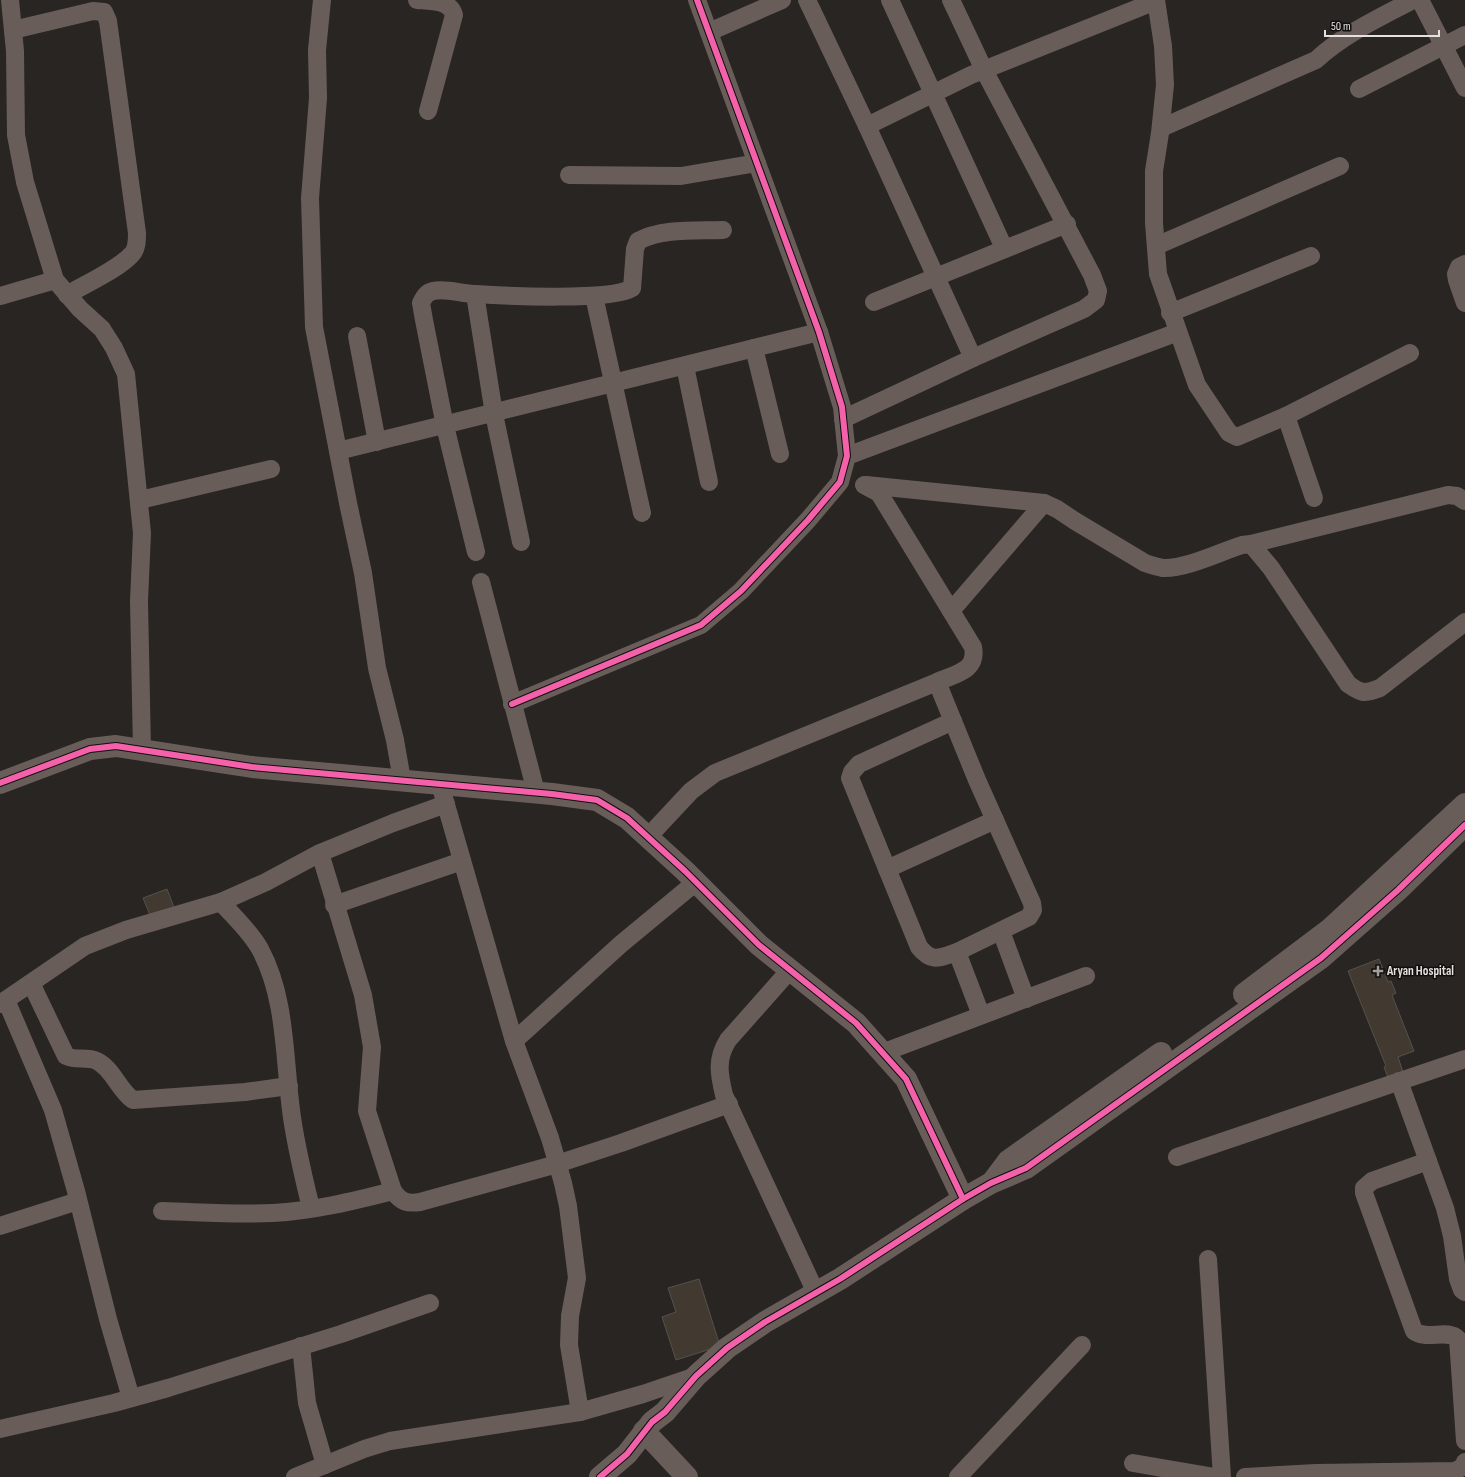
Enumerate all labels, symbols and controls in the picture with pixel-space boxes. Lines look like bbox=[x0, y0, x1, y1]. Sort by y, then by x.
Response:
scale bar bbox=[1325, 12, 1439, 38]
text: 50 m bbox=[1331, 19, 1351, 34]
place label: Aryan Hospital bbox=[1386, 963, 1454, 979]
marker: Aryan Hospital bbox=[1372, 965, 1384, 977]

